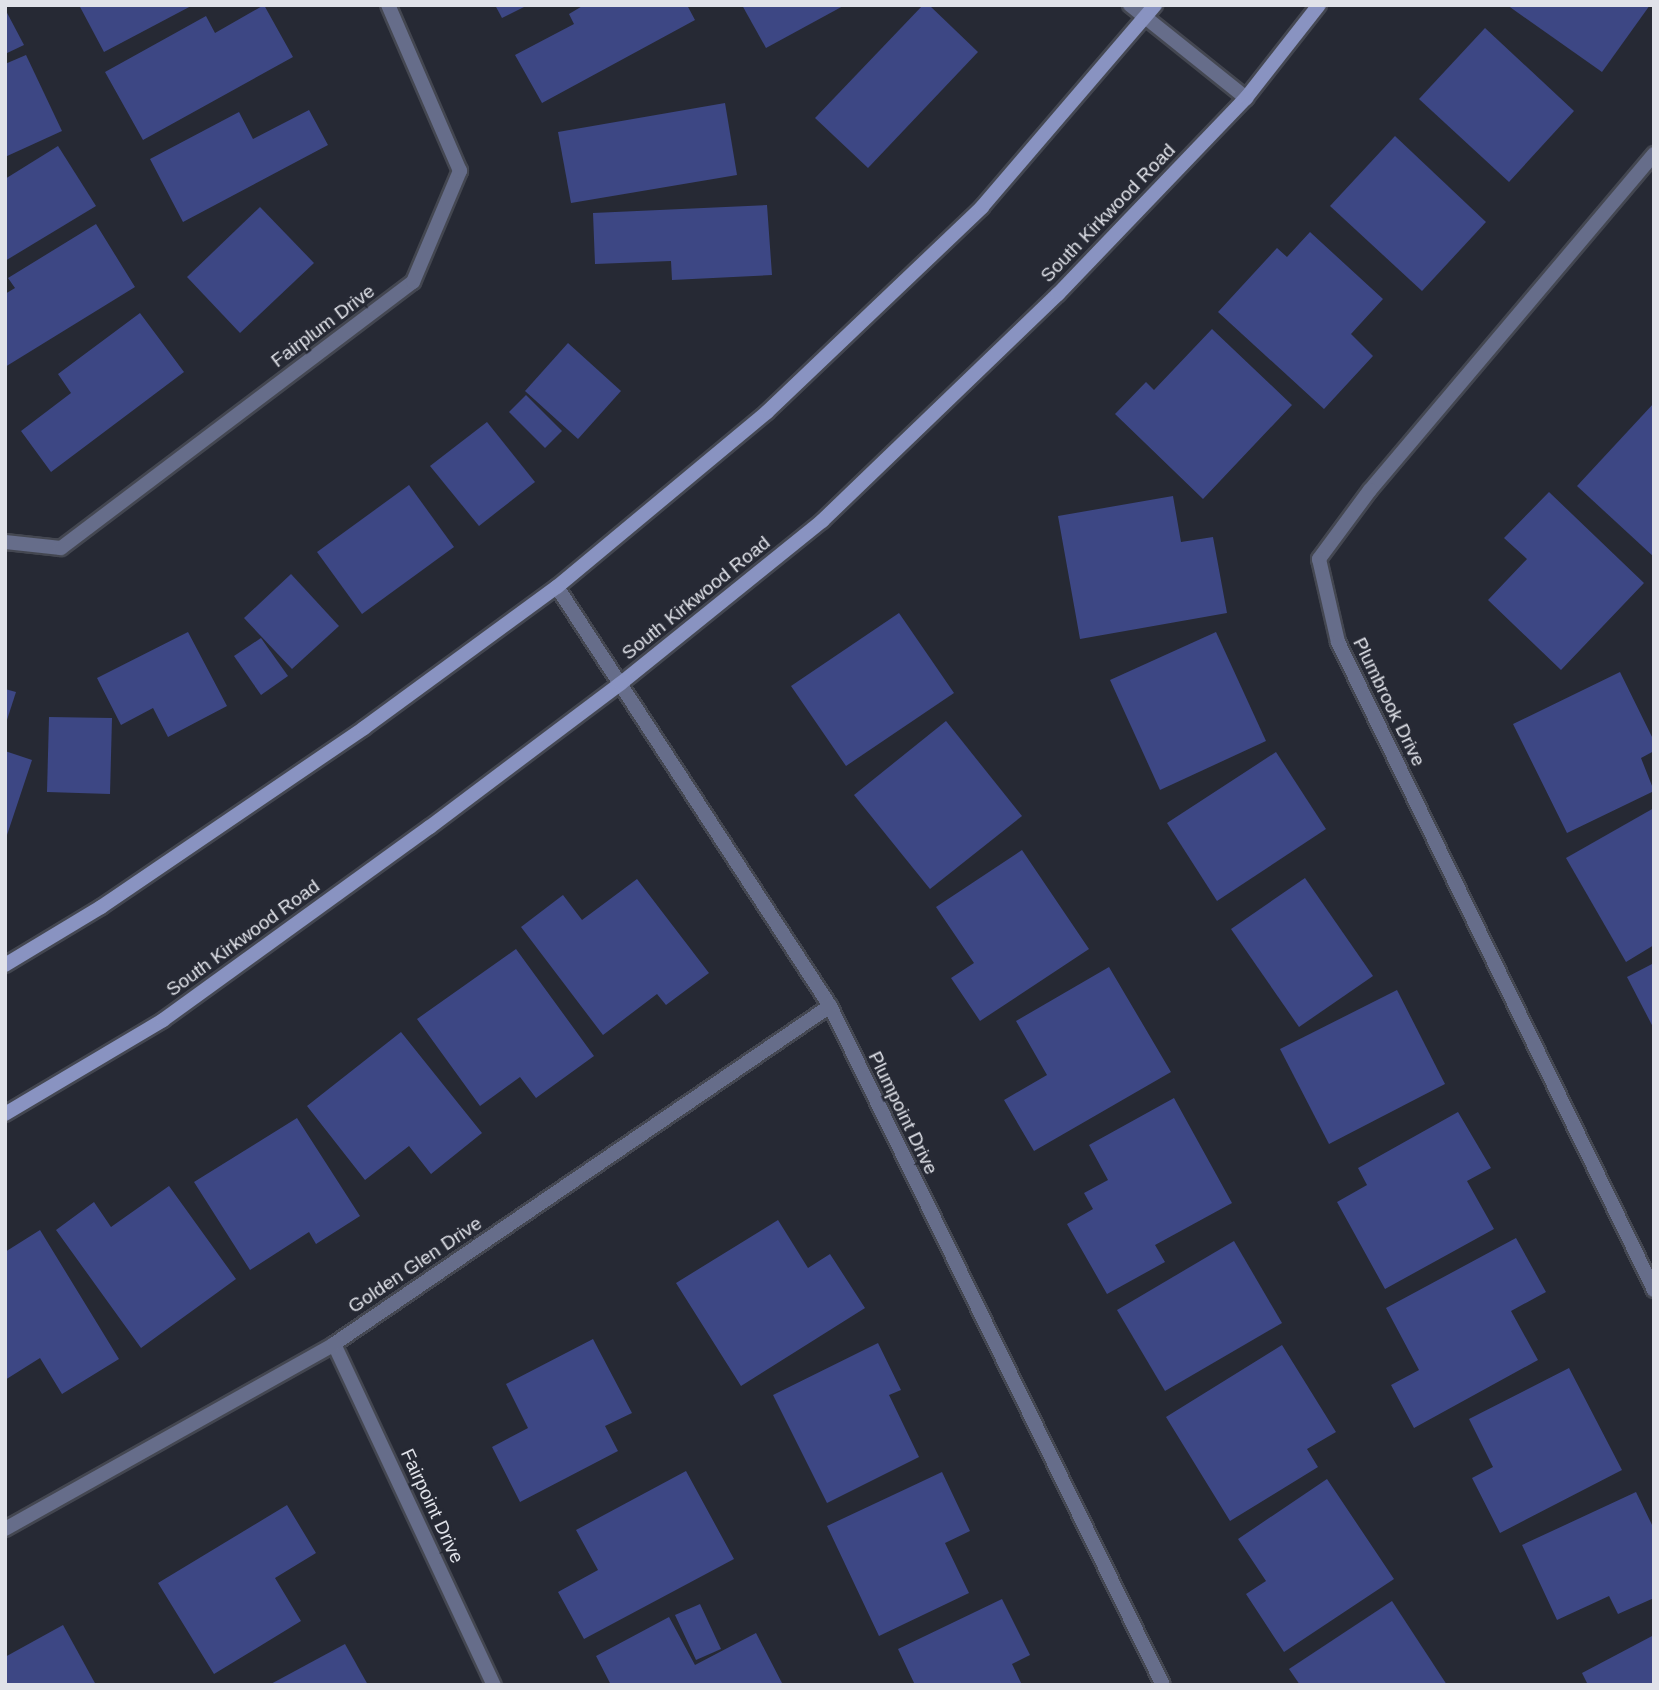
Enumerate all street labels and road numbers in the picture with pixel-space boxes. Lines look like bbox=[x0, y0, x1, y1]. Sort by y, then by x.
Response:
street label: South Kirkwood Road bbox=[1036, 139, 1180, 287]
street label: Fairplum Drive bbox=[267, 280, 379, 372]
street label: South Kirkwood Road bbox=[617, 531, 775, 665]
street label: Plumbrook Drive bbox=[1348, 634, 1430, 770]
street label: South Kirkwood Road bbox=[162, 875, 324, 1001]
street label: Plumpoint Drive bbox=[863, 1048, 943, 1178]
street label: Golden Glen Drive bbox=[344, 1212, 486, 1318]
street label: Fairpoint Drive bbox=[396, 1445, 468, 1567]

